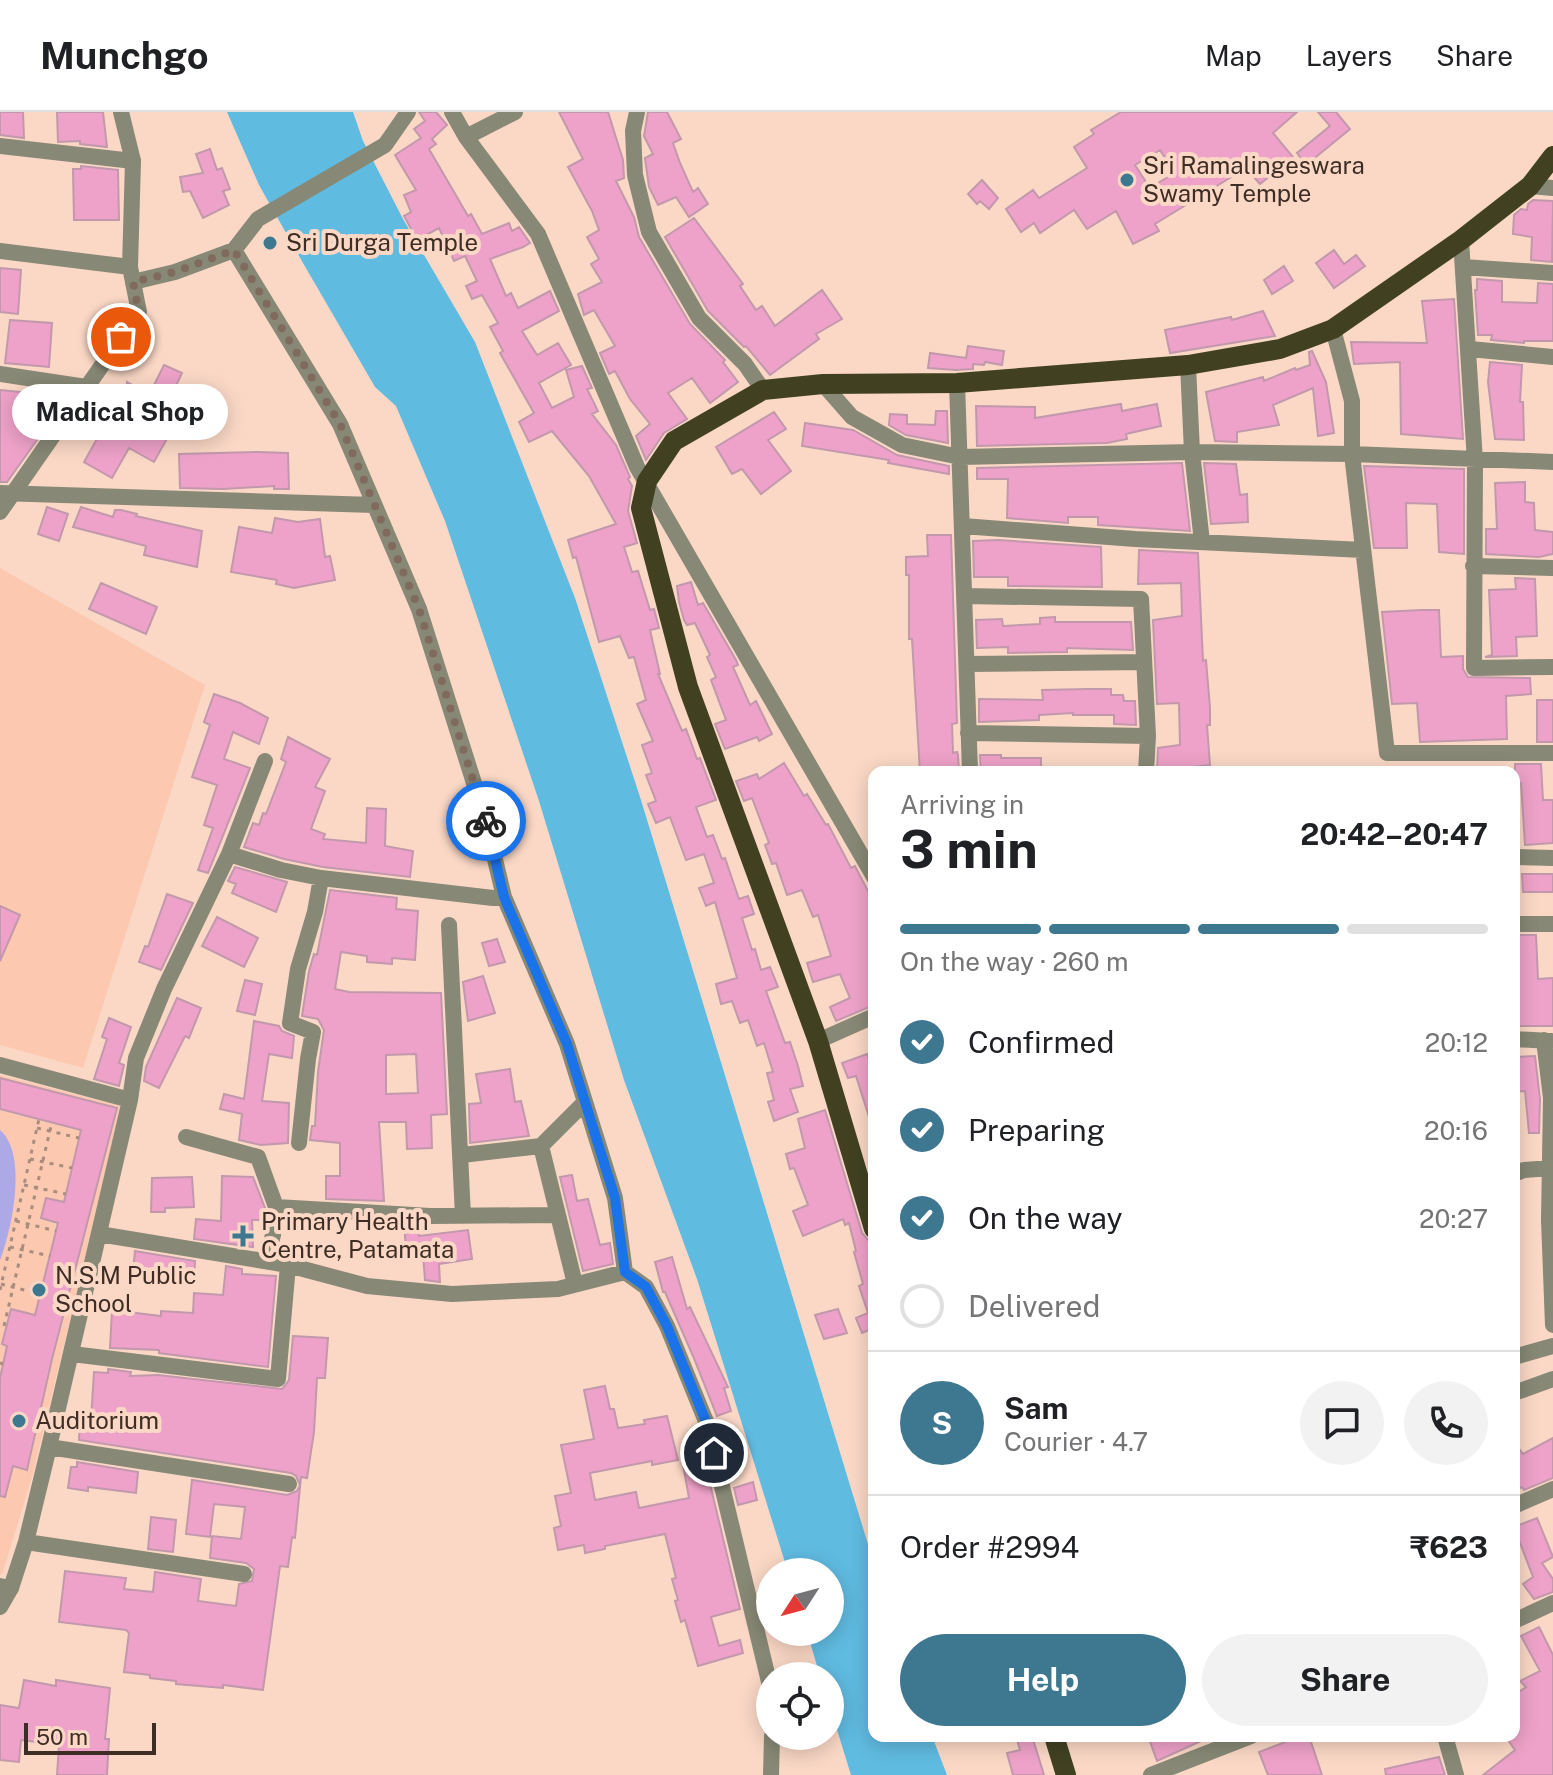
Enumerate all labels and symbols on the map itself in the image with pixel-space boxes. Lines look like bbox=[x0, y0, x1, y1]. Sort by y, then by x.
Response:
place label: Sri Ramalingeswara Swamy Temple bbox=[1143, 151, 1365, 207]
marker: Sri Ramalingeswara Swamy Temple bbox=[1118, 171, 1136, 189]
place label: Sri Durga Temple bbox=[286, 228, 478, 256]
marker: Sri Durga Temple bbox=[261, 234, 279, 252]
pin bbox=[87, 303, 155, 371]
callout: Madical Shop bbox=[13, 385, 229, 441]
courier bbox=[446, 781, 526, 861]
place label: Primary Health Centre, Patamata bbox=[261, 1207, 454, 1263]
marker: Primary Health Centre, Patamata bbox=[232, 1225, 254, 1247]
place label: N.S.M Public School bbox=[55, 1261, 197, 1317]
marker: N.S.M Public School bbox=[30, 1281, 48, 1299]
place label: Auditorium bbox=[35, 1406, 159, 1434]
marker: Auditorium bbox=[10, 1412, 28, 1430]
pin bbox=[680, 1419, 748, 1487]
north arrow bbox=[756, 1558, 844, 1646]
scale bar bbox=[24, 1719, 156, 1755]

